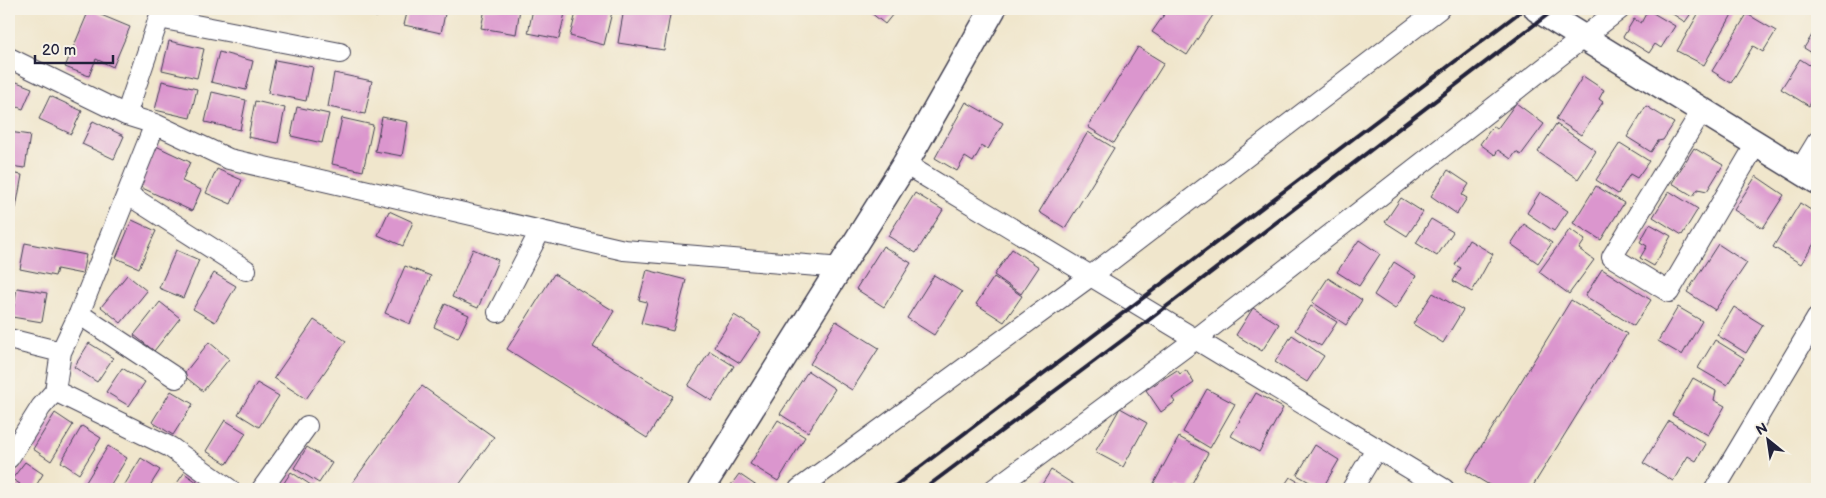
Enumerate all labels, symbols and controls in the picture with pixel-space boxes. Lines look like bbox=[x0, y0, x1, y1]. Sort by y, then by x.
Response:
scale bar bbox=[35, 32, 112, 64]
text: 20 m bbox=[42, 41, 76, 60]
north arrow bbox=[1744, 416, 1794, 466]
text: N bbox=[1753, 419, 1771, 439]

